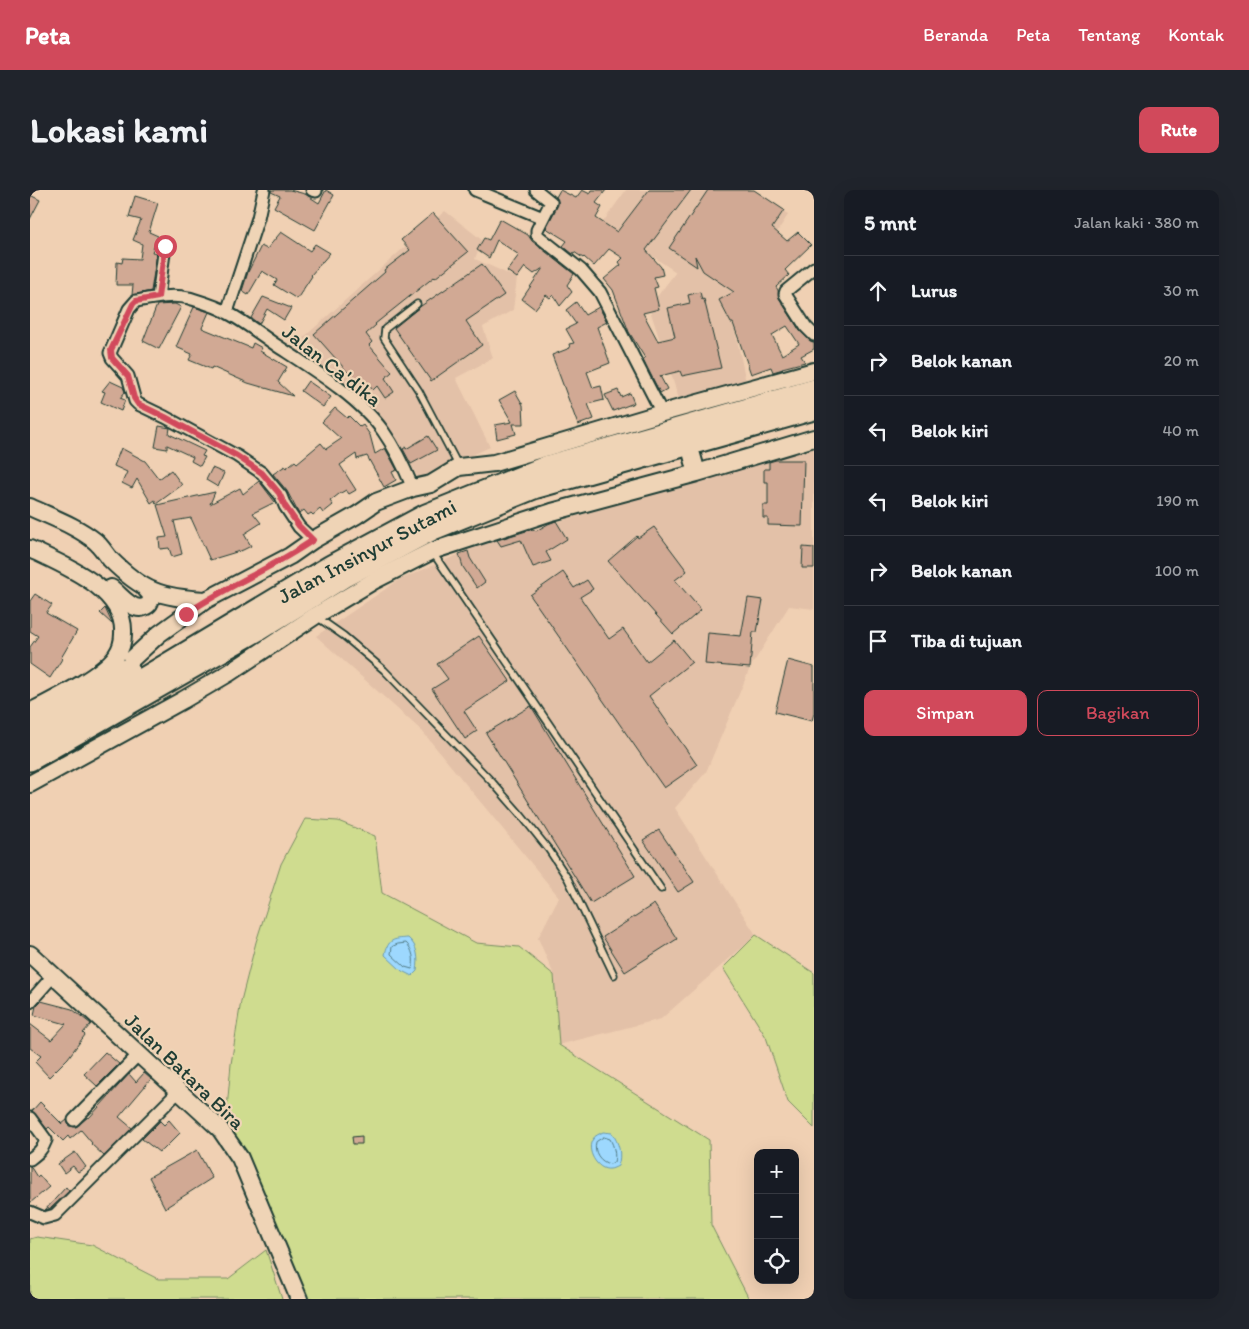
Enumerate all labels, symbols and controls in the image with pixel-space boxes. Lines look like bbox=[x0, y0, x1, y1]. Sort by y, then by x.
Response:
text: Peta bbox=[25, 21, 70, 50]
text: Beranda bbox=[923, 24, 988, 46]
text: Peta bbox=[1016, 24, 1050, 46]
text: Tentang bbox=[1078, 24, 1140, 46]
text: Kontak bbox=[1168, 24, 1224, 46]
button: Rute bbox=[1139, 107, 1219, 153]
text: Lokasi kami bbox=[30, 109, 208, 151]
text: 5 mnt bbox=[864, 210, 917, 235]
text: Jalan kaki · 380 m bbox=[1074, 213, 1199, 232]
route start bbox=[154, 235, 177, 258]
icon: ahead bbox=[864, 277, 892, 305]
text: Lurus bbox=[911, 279, 957, 302]
text: 30 m bbox=[1163, 281, 1199, 300]
street label: Jalan Ca'dika bbox=[277, 318, 387, 412]
icon: right bbox=[864, 347, 892, 375]
text: Belok kanan bbox=[911, 349, 1012, 372]
text: 20 m bbox=[1164, 351, 1199, 370]
icon: left bbox=[864, 417, 892, 445]
text: Belok kiri bbox=[911, 419, 988, 442]
text: 40 m bbox=[1162, 421, 1199, 440]
icon: left bbox=[864, 487, 892, 515]
text: Belok kiri bbox=[911, 489, 988, 512]
text: 190 m bbox=[1156, 491, 1199, 510]
street label: Jalan Insinyur Sutami bbox=[274, 493, 460, 609]
icon: right bbox=[864, 557, 892, 585]
text: Belok kanan bbox=[911, 559, 1012, 582]
text: 100 m bbox=[1155, 561, 1199, 580]
route end bbox=[175, 603, 198, 626]
icon: arrive bbox=[864, 627, 892, 655]
text: Tiba di tujuan bbox=[911, 629, 1022, 652]
button: Simpan bbox=[864, 690, 1027, 736]
button: Bagikan bbox=[1037, 690, 1199, 736]
street label: Jalan Batara Bira bbox=[120, 1007, 250, 1135]
map controls bbox=[754, 1149, 799, 1284]
button: + bbox=[754, 1149, 799, 1194]
button: − bbox=[754, 1194, 799, 1239]
button: locate bbox=[754, 1239, 799, 1284]

